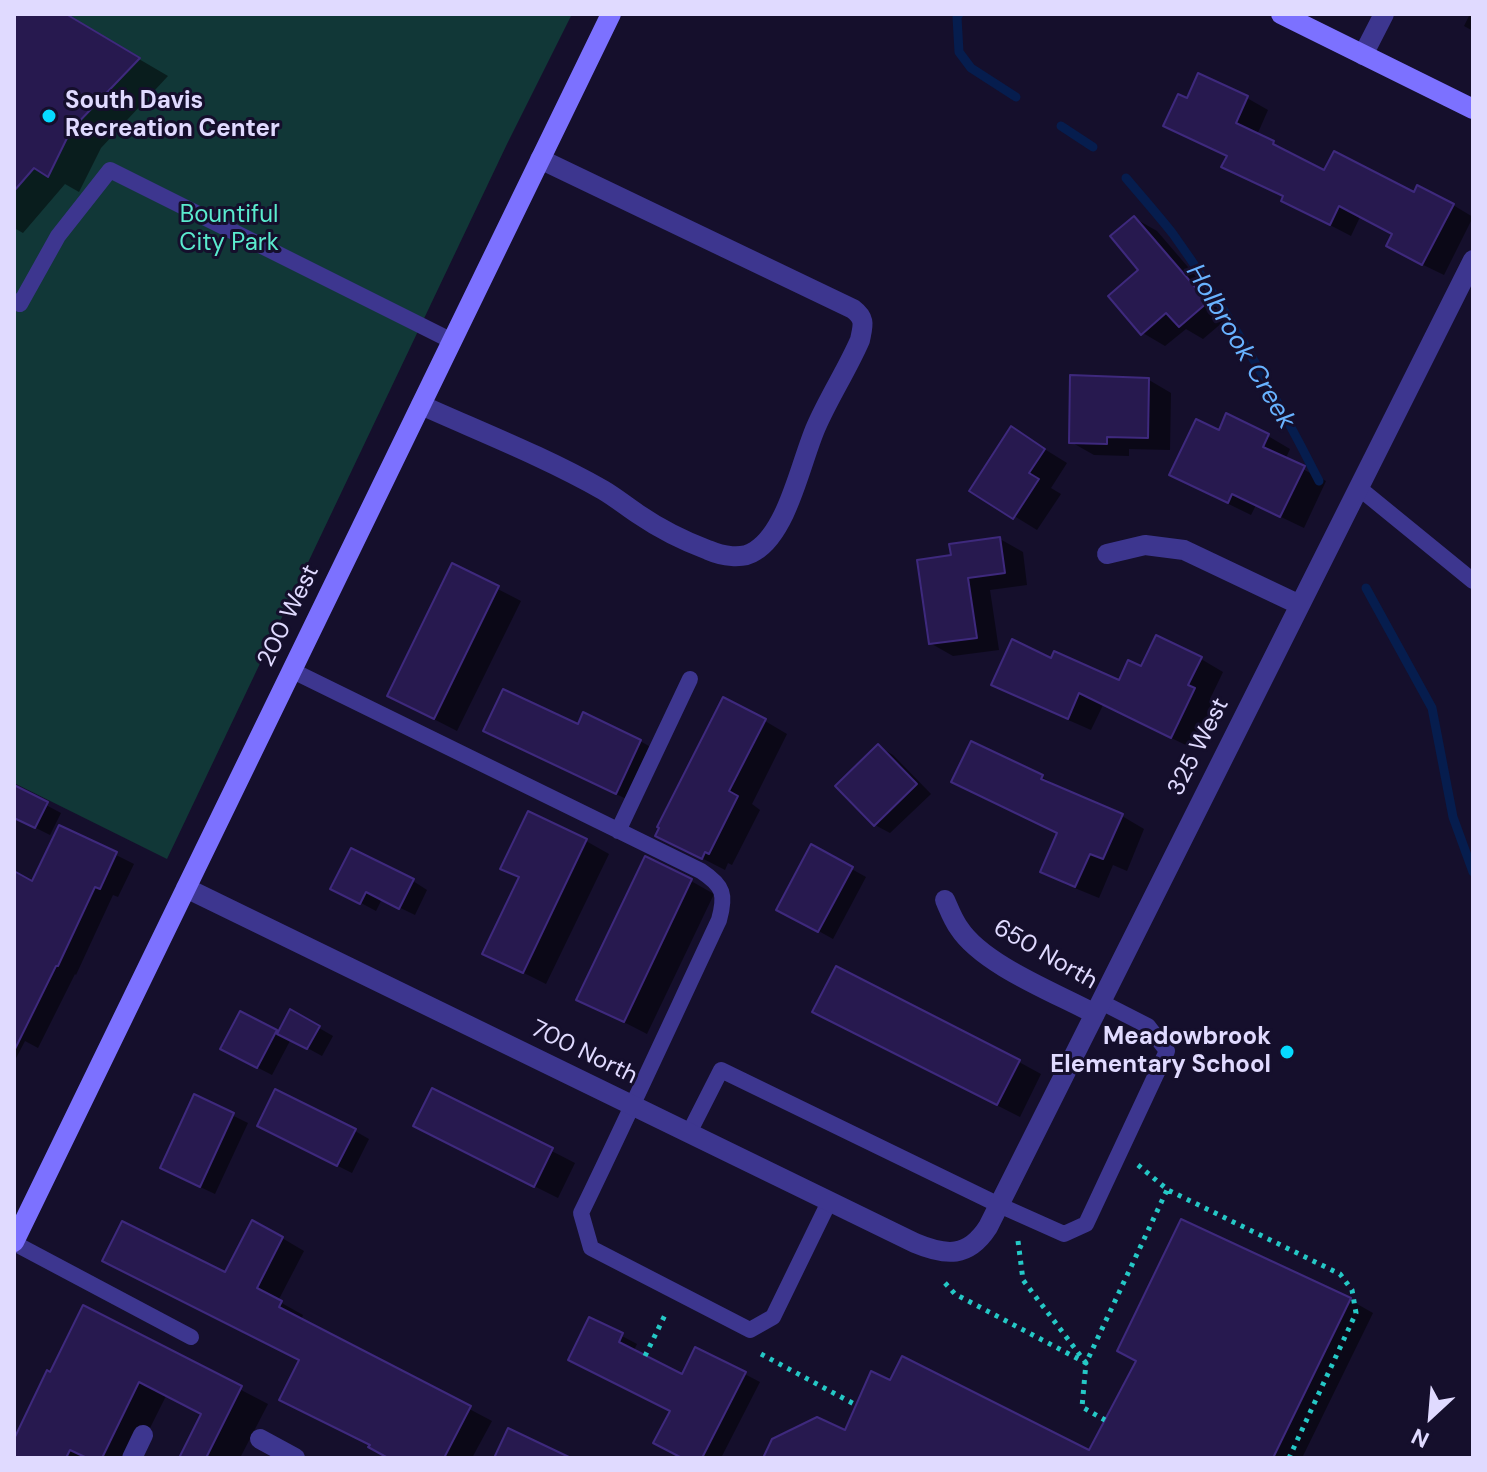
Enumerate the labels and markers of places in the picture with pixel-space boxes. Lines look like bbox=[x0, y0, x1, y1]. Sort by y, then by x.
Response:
place label: South Davis Recreation Center bbox=[65, 88, 280, 144]
marker: South Davis Recreation Center bbox=[40, 107, 58, 125]
place label: Meadowbrook Elementary School bbox=[1050, 1024, 1271, 1080]
marker: Meadowbrook Elementary School bbox=[1278, 1043, 1296, 1061]

